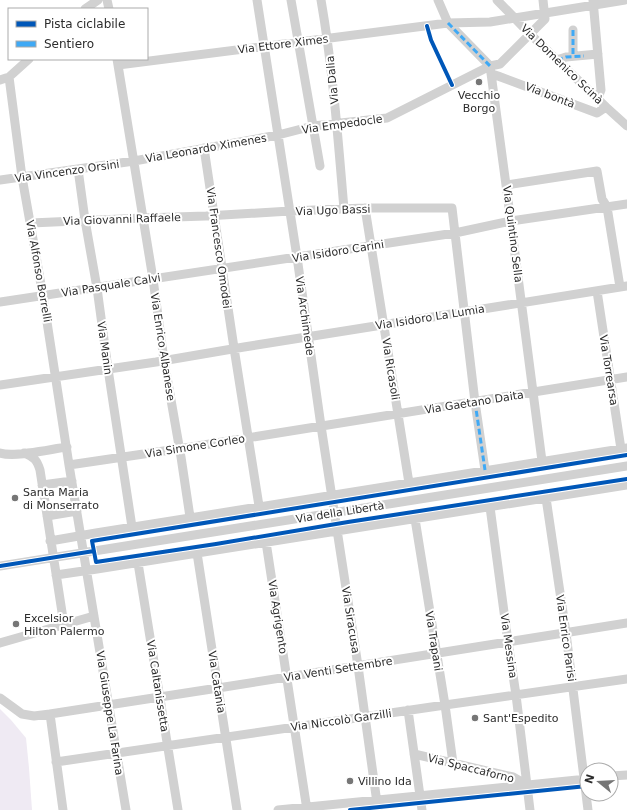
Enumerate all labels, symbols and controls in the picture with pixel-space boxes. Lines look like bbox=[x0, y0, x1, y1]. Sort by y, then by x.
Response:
legend bbox=[8, 8, 148, 60]
text: Pista ciclabile bbox=[44, 17, 125, 31]
street label: Via Domenico Scinà bbox=[518, 22, 606, 107]
street label: Via Ettore Ximes bbox=[237, 32, 329, 57]
text: Sentiero bbox=[44, 37, 94, 51]
street label: Via Dalia bbox=[323, 55, 342, 105]
marker: Vecchio Borgo bbox=[474, 77, 484, 87]
street label: Via bontà bbox=[523, 80, 577, 111]
place label: Vecchio Borgo bbox=[458, 89, 500, 115]
street label: Via Empedocle bbox=[301, 112, 384, 137]
street label: Via Leonardo Ximenes bbox=[144, 131, 268, 166]
street label: Via Vincenzo Orsini bbox=[14, 158, 120, 185]
street label: Via Quintino Sella bbox=[500, 185, 525, 283]
street label: Via Francesco Omodei bbox=[204, 187, 233, 309]
street label: Via Ugo Bassi bbox=[295, 203, 371, 218]
street label: Via Giovanni Raffaele bbox=[63, 211, 181, 228]
street label: Via Alfonso Borrelli bbox=[23, 219, 54, 323]
street label: Via Isidoro Carini bbox=[291, 238, 385, 265]
street label: Via Pasquale Calvi bbox=[61, 271, 162, 300]
street label: Via Archimede bbox=[293, 276, 317, 357]
street label: Via Enrico Albanese bbox=[148, 292, 177, 402]
street label: Via Isidoro La Lumia bbox=[374, 302, 486, 333]
street label: Via Manin bbox=[94, 321, 115, 376]
street label: Via Torrearsa bbox=[597, 334, 621, 406]
street label: Via Ricasoli bbox=[379, 337, 402, 401]
street label: Via Gaetano Daita bbox=[424, 388, 525, 417]
street label: Via Simone Corleo bbox=[144, 432, 246, 461]
place label: Santa Maria di Monserrato bbox=[23, 486, 99, 512]
marker: Santa Maria di Monserrato bbox=[10, 493, 20, 503]
street label: Via della Libertà bbox=[295, 499, 385, 526]
street label: Via Agrigento bbox=[265, 579, 290, 655]
street label: Via Siracusa bbox=[339, 586, 362, 654]
street label: Via Enrico Parisi bbox=[553, 594, 578, 682]
street label: Via Trapani bbox=[422, 610, 445, 672]
place label: Excelsior Hilton Palermo bbox=[24, 612, 105, 638]
street label: Via Messina bbox=[498, 613, 519, 679]
marker: Excelsior Hilton Palermo bbox=[11, 619, 21, 629]
street label: Via Caltanissetta bbox=[144, 639, 171, 733]
street label: Via Giuseppe La Farina bbox=[93, 650, 126, 776]
street label: Via Catania bbox=[205, 650, 228, 714]
street label: Via Venti Settembre bbox=[283, 654, 394, 684]
street label: Via Niccolò Garzilli bbox=[290, 707, 392, 734]
place label: Sant'Espedito bbox=[483, 712, 559, 725]
marker: Sant'Espedito bbox=[470, 713, 480, 723]
street label: Via Spaccaforno bbox=[426, 751, 516, 786]
north arrow bbox=[579, 762, 619, 802]
text: N bbox=[582, 773, 598, 785]
place label: Villino Ida bbox=[358, 775, 412, 788]
marker: Villino Ida bbox=[345, 776, 355, 786]

